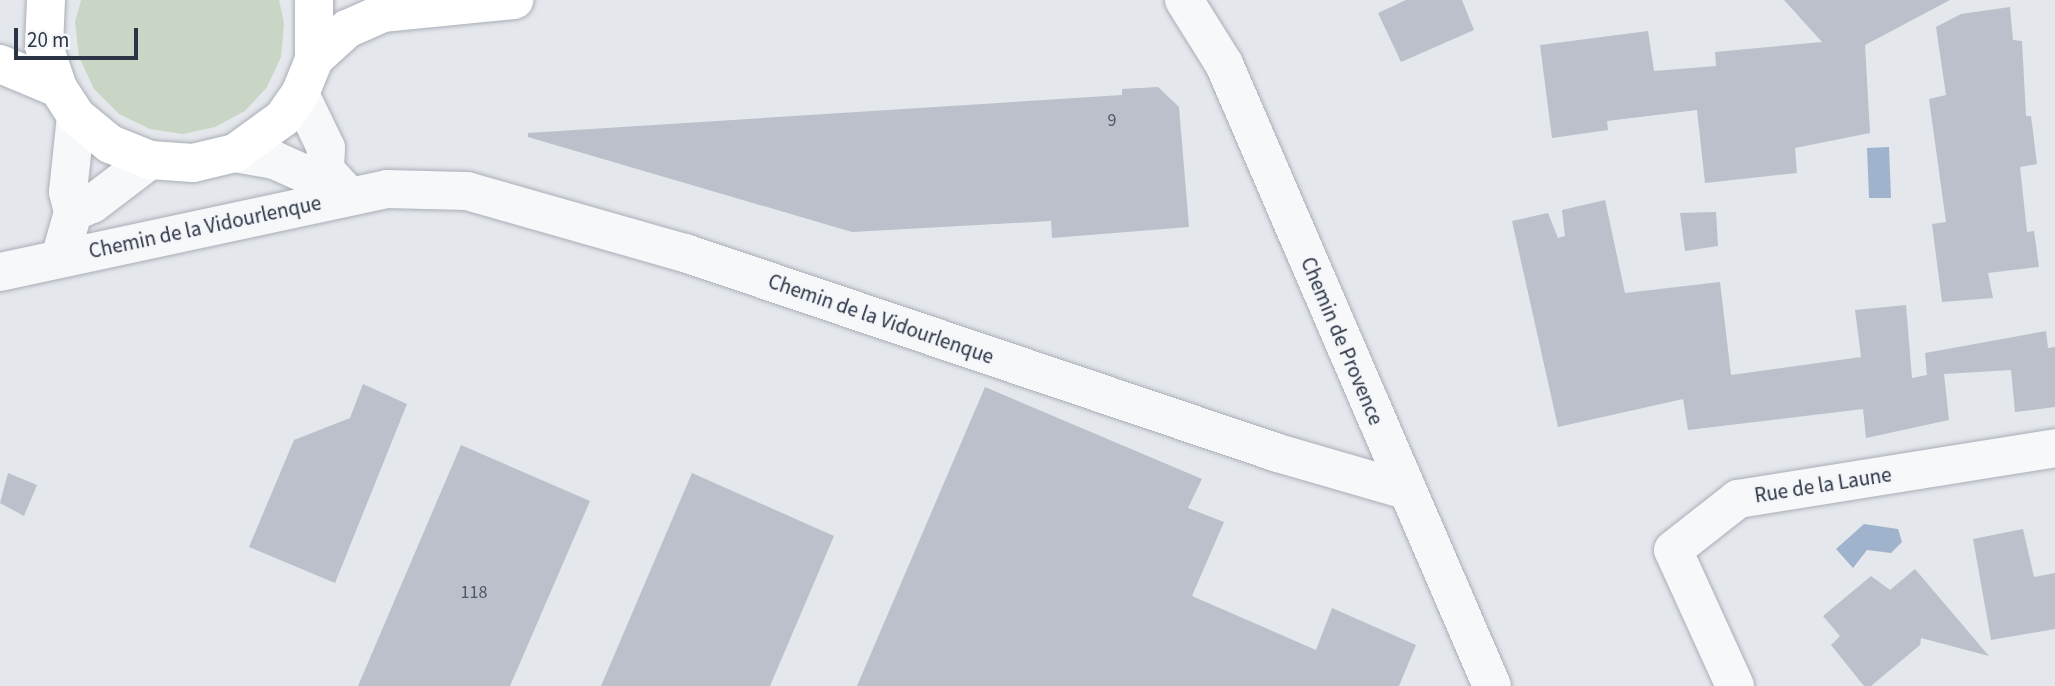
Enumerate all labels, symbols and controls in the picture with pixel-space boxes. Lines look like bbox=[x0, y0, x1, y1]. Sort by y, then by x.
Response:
scale bar bbox=[18, 14, 142, 58]
text: 20 m bbox=[27, 25, 69, 55]
house number: 9 bbox=[1108, 110, 1116, 132]
street label: Chemin de la Vidourlenque bbox=[86, 190, 324, 264]
street label: Chemin de Provence bbox=[1295, 253, 1389, 429]
street label: Chemin de la Vidourlenque bbox=[765, 269, 997, 369]
street label: Rue de la Laune bbox=[1753, 462, 1893, 508]
house number: 118 bbox=[461, 582, 487, 604]

